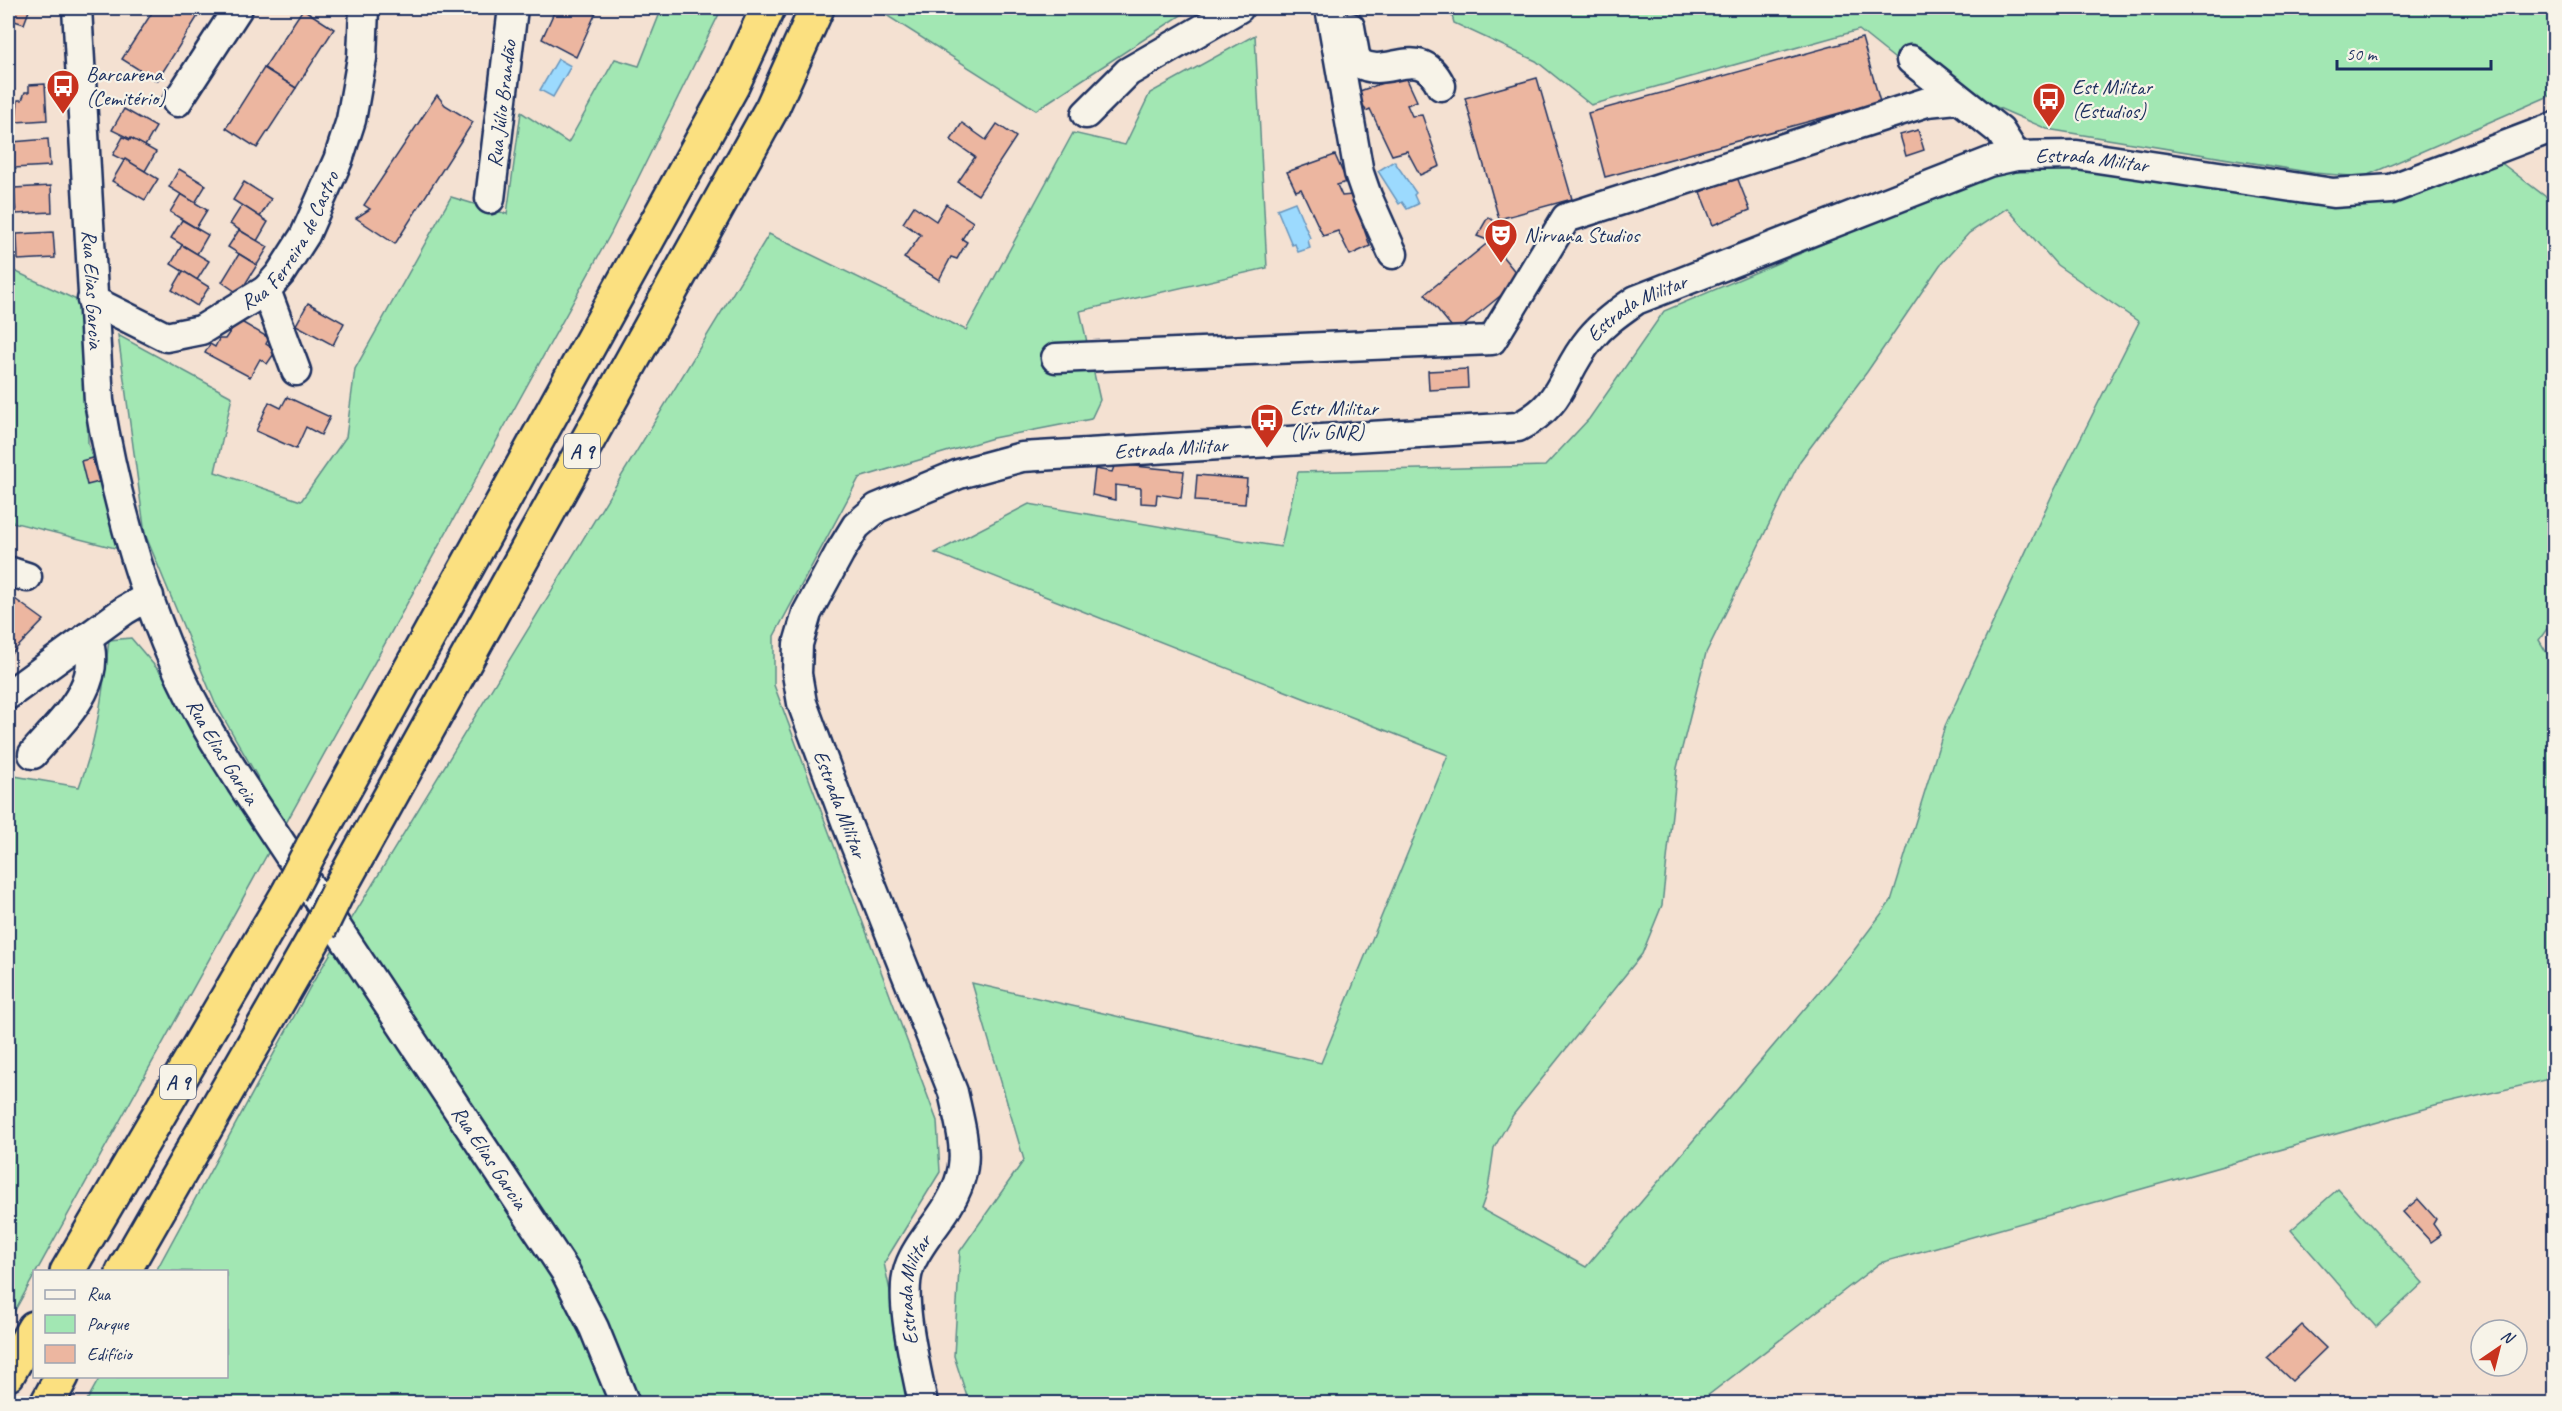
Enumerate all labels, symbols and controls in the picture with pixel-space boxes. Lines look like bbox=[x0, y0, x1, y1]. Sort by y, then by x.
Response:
scale bar bbox=[2337, 33, 2492, 71]
street label: Rua Júlio Brandão bbox=[481, 37, 522, 169]
text: 50 m bbox=[2346, 43, 2379, 65]
place label: Barcarena (Cemitério) bbox=[86, 61, 166, 111]
bus stop icon: Barcarena (Cemitério) bbox=[45, 68, 81, 115]
place label: Est Militar (Estudios) bbox=[2072, 74, 2154, 124]
bus stop icon: Est Militar (Estudios) bbox=[2031, 81, 2067, 128]
street label: Estrada Militar bbox=[2035, 142, 2152, 179]
street label: Rua Ferreira de Castro bbox=[236, 166, 345, 315]
theatre icon: Nirvana Studios bbox=[1483, 217, 1519, 264]
place label: Nirvana Studios bbox=[1524, 222, 1641, 248]
street label: Rua Elias Garcia bbox=[76, 230, 109, 351]
street label: Estrada Militar bbox=[1581, 268, 1693, 347]
place label: Estr Militar (Viv GNR) bbox=[1290, 395, 1379, 445]
bus stop icon: Estr Militar (Viv GNR) bbox=[1249, 402, 1285, 449]
street label: Estrada Militar bbox=[1113, 431, 1231, 464]
road number: A 9 bbox=[564, 434, 600, 468]
street label: Rua Elias Garcia bbox=[181, 695, 266, 811]
street label: Estrada Militar bbox=[808, 747, 873, 864]
road number: A 9 bbox=[160, 1065, 196, 1099]
street label: Rua Elias Garcia bbox=[446, 1101, 534, 1216]
street label: Estrada Militar bbox=[892, 1227, 938, 1347]
legend bbox=[33, 1270, 228, 1378]
text: Rua bbox=[87, 1283, 112, 1305]
text: Parque bbox=[87, 1313, 129, 1335]
north arrow bbox=[2469, 1318, 2529, 1378]
text: N bbox=[2497, 1325, 2519, 1349]
text: Edifício bbox=[87, 1343, 133, 1365]

